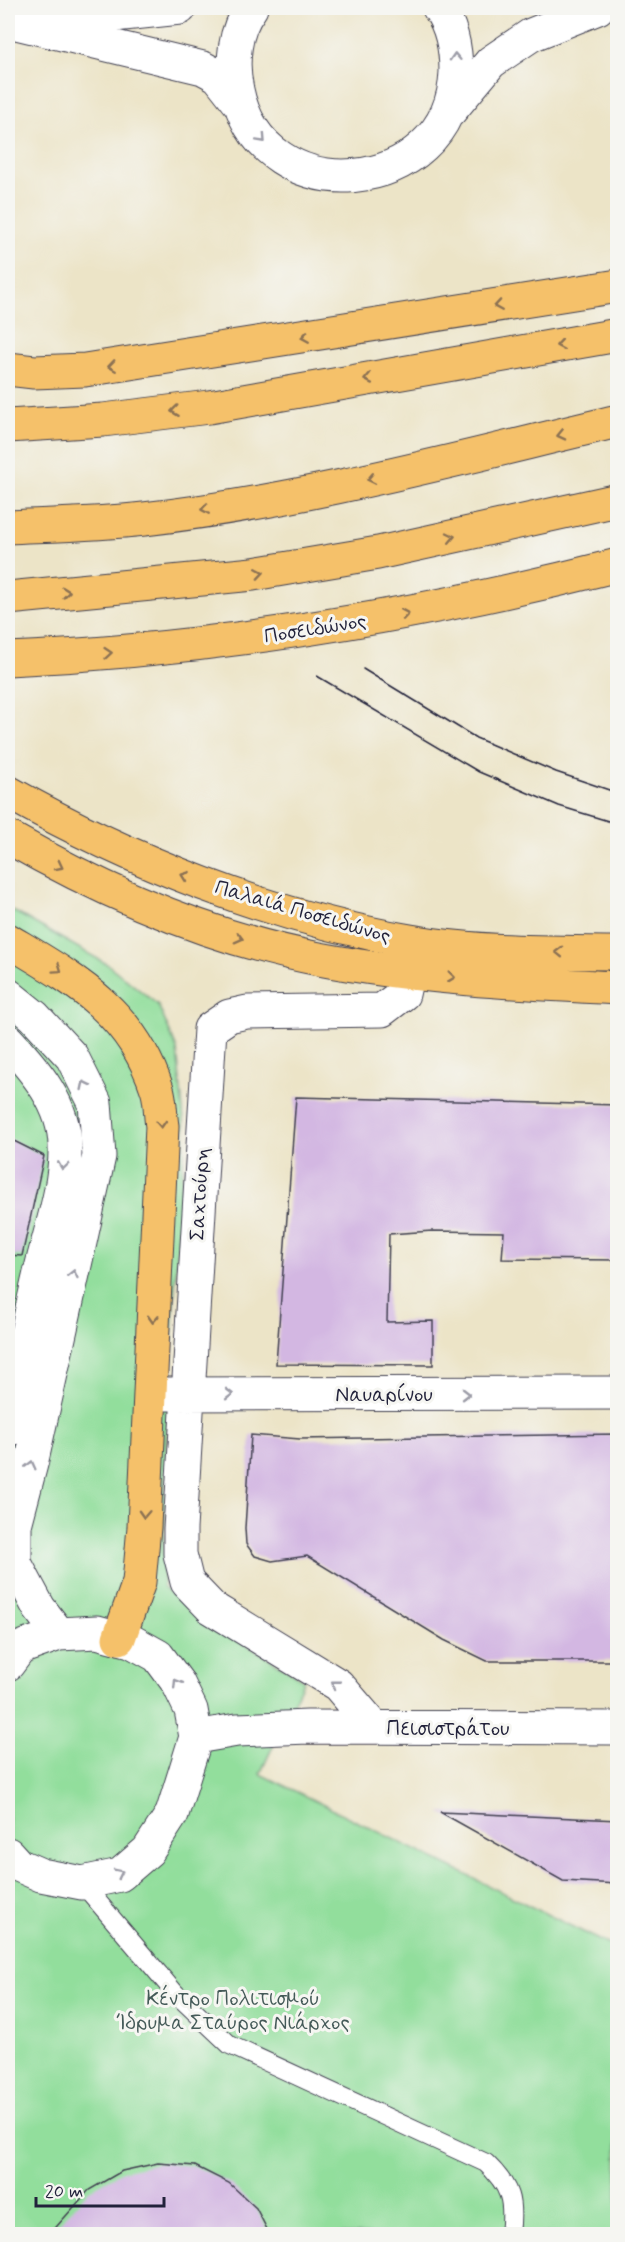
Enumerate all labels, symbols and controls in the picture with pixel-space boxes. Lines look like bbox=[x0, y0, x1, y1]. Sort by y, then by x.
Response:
one-way arrow bbox=[449, 53, 462, 62]
one-way arrow bbox=[254, 132, 265, 143]
one-way arrow bbox=[493, 299, 502, 311]
one-way arrow bbox=[300, 330, 310, 342]
one-way arrow bbox=[555, 338, 565, 351]
one-way arrow bbox=[108, 360, 117, 372]
one-way arrow bbox=[363, 372, 373, 385]
one-way arrow bbox=[171, 404, 180, 417]
one-way arrow bbox=[556, 427, 566, 440]
one-way arrow bbox=[366, 472, 376, 485]
one-way arrow bbox=[200, 503, 209, 515]
one-way arrow bbox=[446, 532, 456, 545]
one-way arrow bbox=[255, 567, 264, 579]
one-way arrow bbox=[61, 586, 70, 599]
street label: Ποσειδώνος bbox=[262, 607, 368, 651]
one-way arrow bbox=[400, 608, 410, 620]
one-way arrow bbox=[103, 647, 112, 660]
one-way arrow bbox=[52, 858, 63, 870]
one-way arrow bbox=[180, 870, 191, 883]
street label: Παλαιά Ποσειδώνος bbox=[212, 873, 394, 950]
one-way arrow bbox=[234, 931, 244, 944]
one-way arrow bbox=[555, 946, 564, 958]
one-way arrow bbox=[52, 962, 63, 973]
one-way arrow bbox=[447, 971, 456, 983]
one-way arrow bbox=[81, 1080, 93, 1091]
one-way arrow bbox=[154, 1120, 167, 1129]
street label: Σαχτούρη bbox=[184, 1147, 216, 1241]
one-way arrow bbox=[57, 1161, 69, 1170]
one-way arrow bbox=[65, 1269, 78, 1279]
one-way arrow bbox=[147, 1315, 160, 1324]
street label: Ναυαρίνου bbox=[335, 1381, 433, 1409]
one-way arrow bbox=[225, 1388, 234, 1400]
one-way arrow bbox=[462, 1388, 471, 1400]
one-way arrow bbox=[23, 1460, 36, 1470]
one-way arrow bbox=[138, 1510, 151, 1519]
one-way arrow bbox=[172, 1679, 184, 1689]
one-way arrow bbox=[330, 1681, 341, 1692]
street label: Πεισιστράτου bbox=[386, 1715, 510, 1743]
one-way arrow bbox=[113, 1868, 124, 1880]
park label: Κέντρο Πολιτισμού Ίδρυμα Σταύρος Νιάρχος bbox=[116, 1984, 350, 2037]
scale bar bbox=[36, 2170, 164, 2208]
text: 20 m bbox=[45, 2180, 83, 2204]

